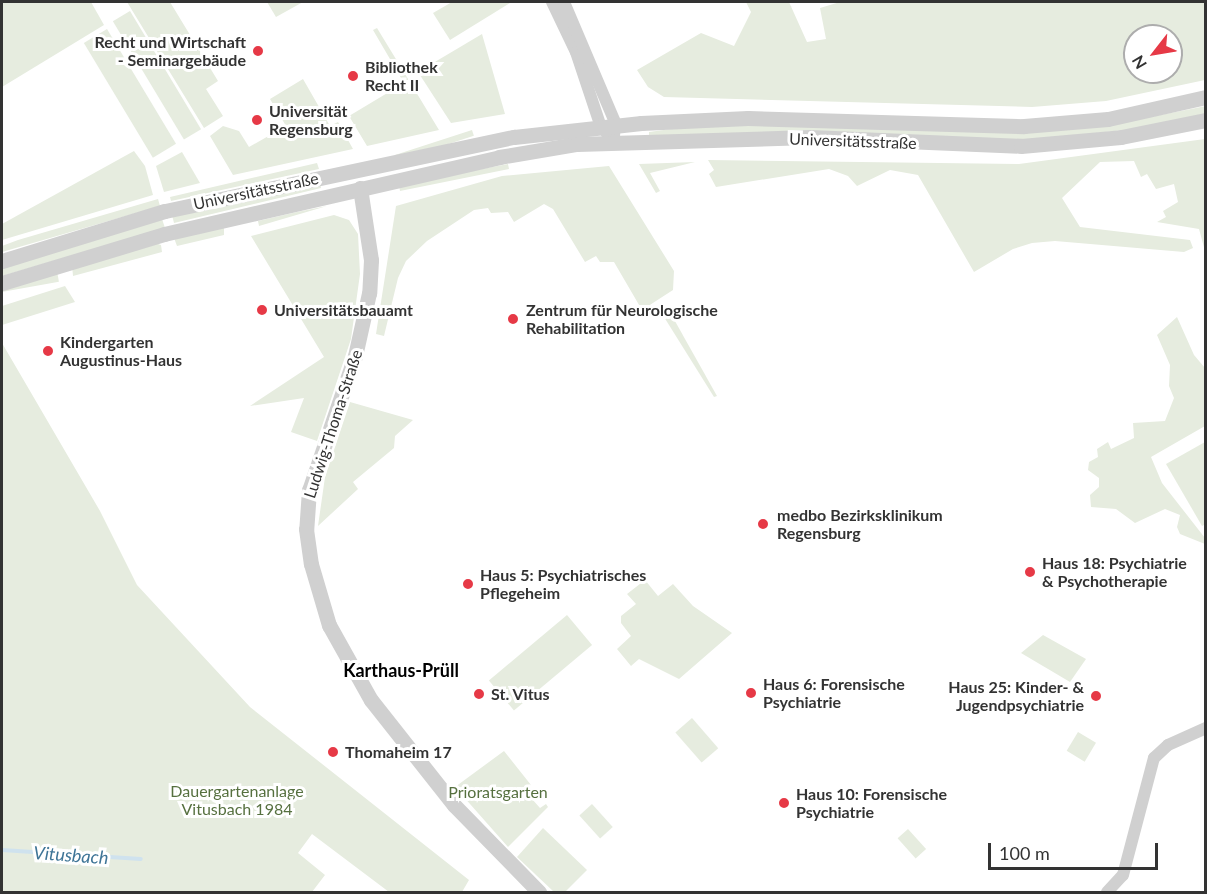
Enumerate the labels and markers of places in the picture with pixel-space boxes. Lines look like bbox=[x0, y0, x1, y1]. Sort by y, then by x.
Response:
place label: Recht und Wirtschaft - Seminargebäude bbox=[94, 32, 246, 70]
marker: Recht und Wirtschaft - Seminargebäude bbox=[251, 44, 265, 58]
place label: Bibliothek Recht II bbox=[365, 57, 438, 95]
marker: Bibliothek Recht II bbox=[346, 69, 360, 83]
place label: Universität Regensburg bbox=[269, 101, 353, 139]
marker: Universität Regensburg bbox=[250, 113, 264, 127]
place label: Universitätsbauamt bbox=[274, 300, 413, 320]
place label: Zentrum für Neurologische Rehabilitation bbox=[526, 300, 718, 338]
marker: Universitätsbauamt bbox=[255, 303, 269, 317]
marker: Zentrum für Neurologische Rehabilitation bbox=[504, 310, 522, 328]
place label: Kindergarten Augustinus-Haus bbox=[60, 332, 182, 370]
marker: Kindergarten Augustinus-Haus bbox=[41, 344, 55, 358]
place label: medbo Bezirksklinikum Regensburg bbox=[777, 505, 943, 543]
marker: medbo Bezirksklinikum Regensburg bbox=[754, 515, 772, 533]
place label: Haus 18: Psychiatrie & Psychotherapie bbox=[1042, 553, 1187, 591]
place label: Haus 5: Psychiatrisches Pflegeheim bbox=[480, 565, 646, 603]
marker: Haus 18: Psychiatrie & Psychotherapie bbox=[1023, 565, 1037, 579]
marker: Haus 5: Psychiatrisches Pflegeheim bbox=[461, 577, 475, 591]
place label: Haus 6: Forensische Psychiatrie bbox=[763, 674, 905, 712]
place label: Haus 25: Kinder- & Jugendpsychiatrie bbox=[948, 677, 1084, 715]
place label: St. Vitus bbox=[491, 684, 550, 704]
marker: Haus 6: Forensische Psychiatrie bbox=[744, 686, 758, 700]
marker: St. Vitus bbox=[472, 687, 486, 701]
marker: Haus 25: Kinder- & Jugendpsychiatrie bbox=[1089, 689, 1103, 703]
place label: Thomaheim 17 bbox=[345, 742, 452, 762]
marker: Thomaheim 17 bbox=[326, 745, 340, 759]
place label: Haus 10: Forensische Psychiatrie bbox=[796, 784, 947, 822]
marker: Haus 10: Forensische Psychiatrie bbox=[777, 796, 791, 810]

